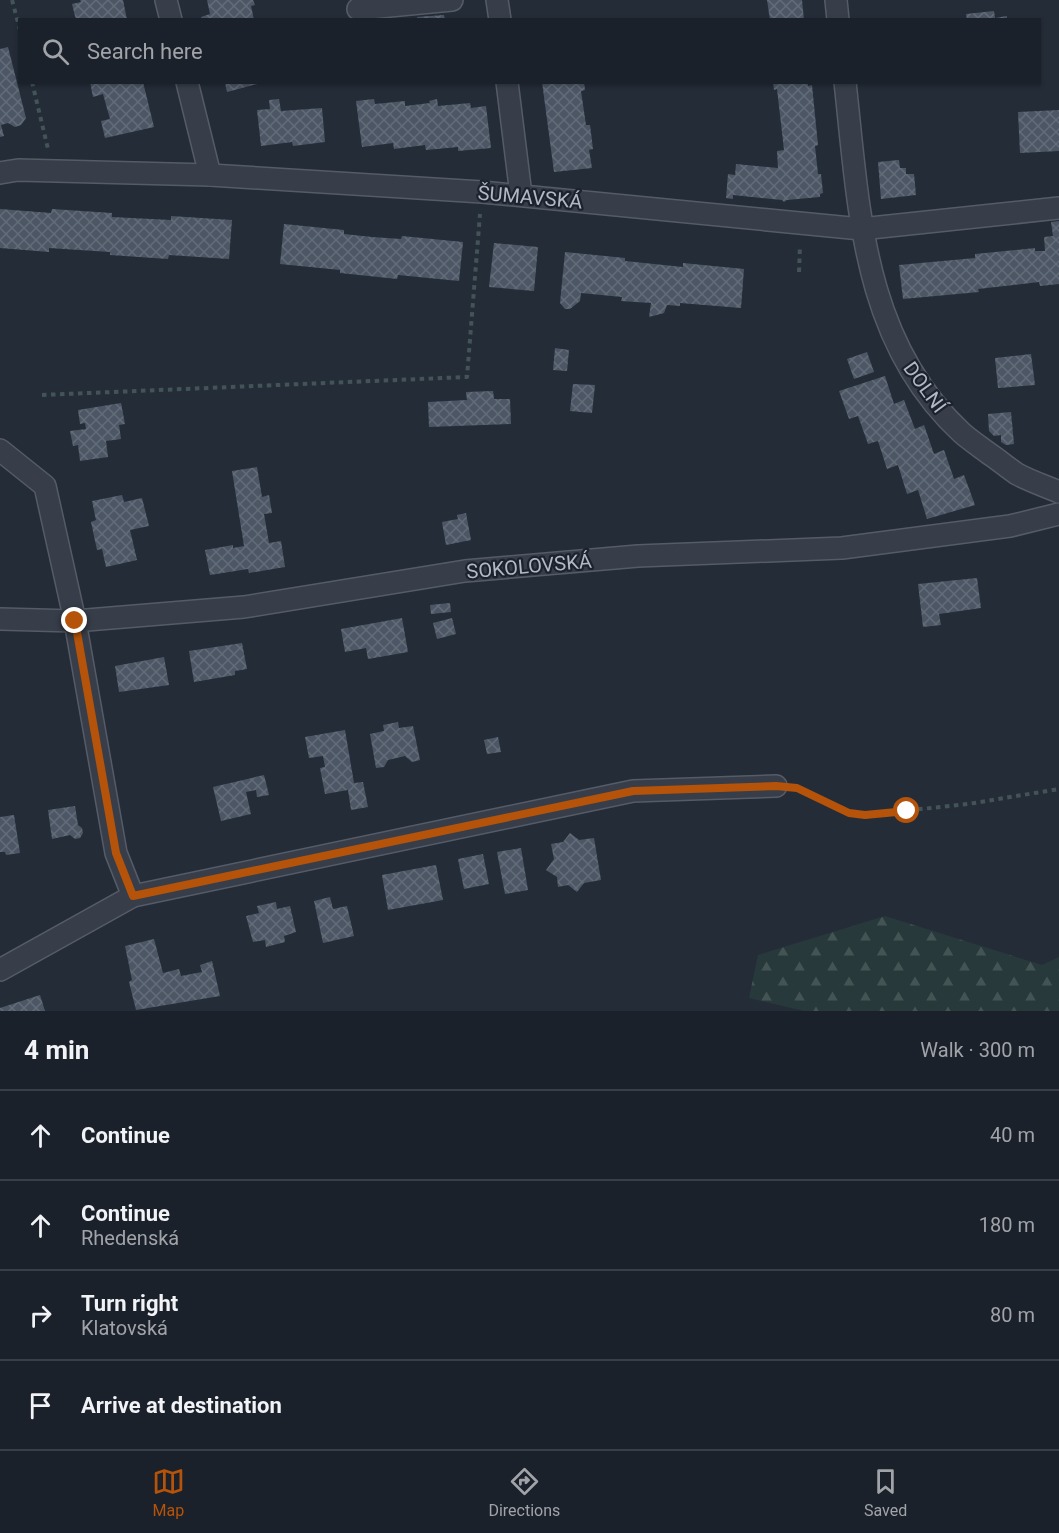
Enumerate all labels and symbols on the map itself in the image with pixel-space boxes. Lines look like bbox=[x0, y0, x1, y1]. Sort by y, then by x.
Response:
street label: ŠUMAVSKÁ bbox=[477, 180, 583, 214]
street label: DOLNÍ bbox=[898, 357, 952, 418]
street label: SOKOLOVSKÁ bbox=[465, 549, 593, 583]
route end bbox=[61, 607, 87, 633]
route start bbox=[893, 797, 919, 823]

